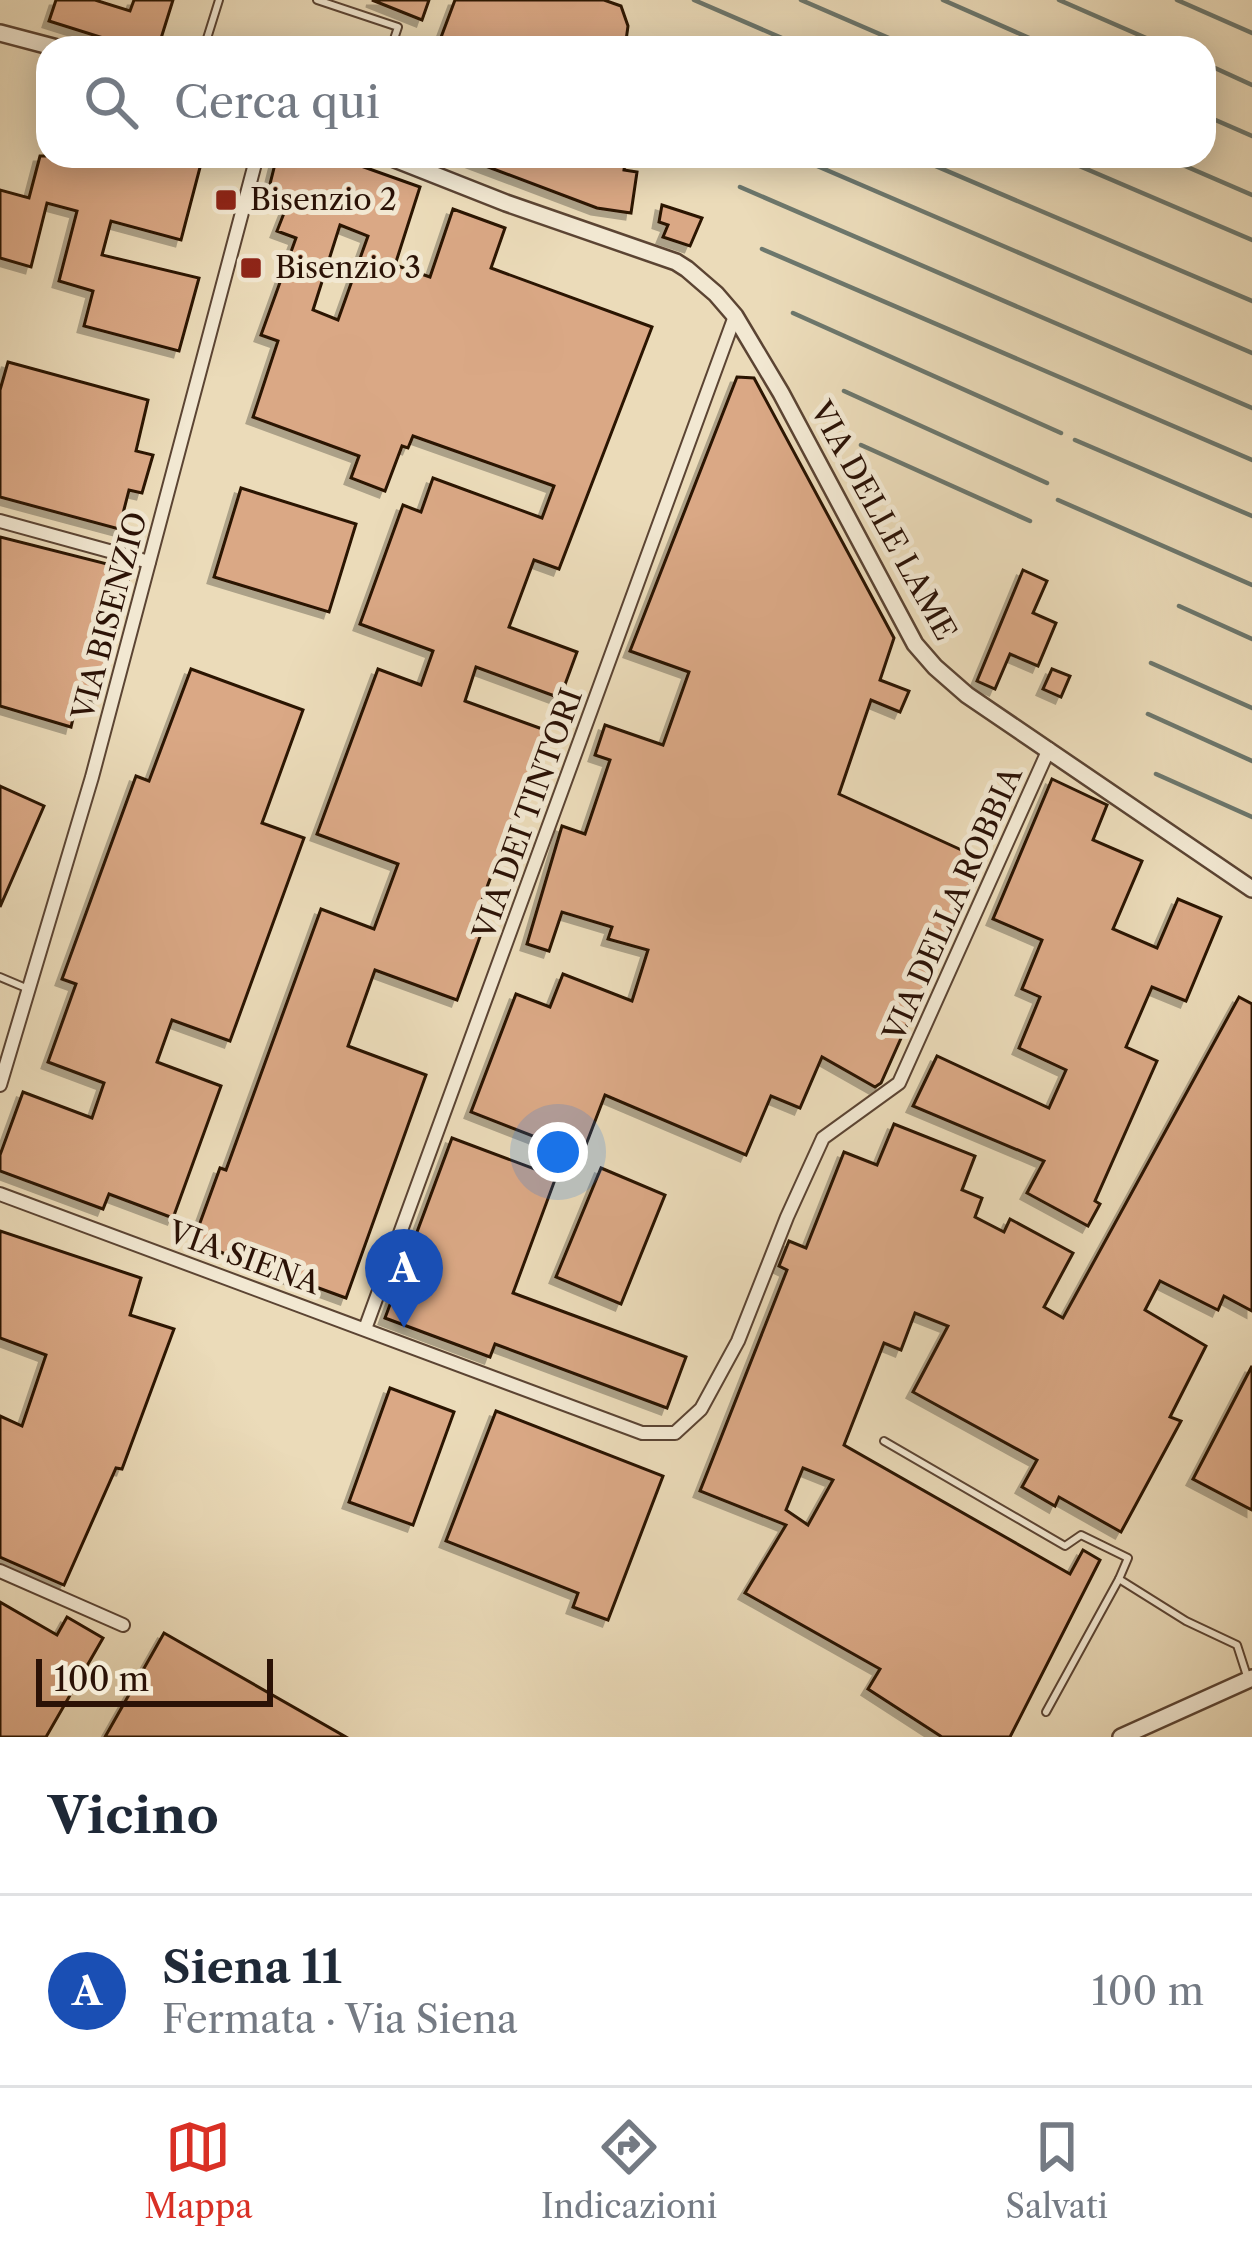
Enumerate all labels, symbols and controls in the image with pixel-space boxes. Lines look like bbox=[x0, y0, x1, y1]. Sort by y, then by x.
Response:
search box bbox=[36, 36, 1216, 168]
icon: search bbox=[78, 69, 144, 135]
text: Cerca qui bbox=[174, 74, 380, 130]
place label: Bisenzio 2 bbox=[250, 181, 397, 218]
marker: Bisenzio 2 bbox=[213, 187, 239, 213]
place label: Bisenzio 3 bbox=[275, 249, 421, 286]
marker: Bisenzio 3 bbox=[238, 255, 264, 281]
street label: VIA DELLE LAME bbox=[802, 394, 964, 647]
street label: VIA BISENZIO bbox=[64, 508, 155, 725]
street label: VIA DEI TINTORI bbox=[465, 683, 590, 945]
street label: VIA DELLA ROBBIA bbox=[875, 760, 1030, 1048]
your location bbox=[528, 1122, 588, 1182]
street label: VIA SIENA bbox=[162, 1213, 326, 1302]
pin: A bbox=[365, 1229, 443, 1328]
scale bar bbox=[36, 1653, 273, 1706]
text: 100 m bbox=[54, 1659, 149, 1700]
text: Vicino bbox=[48, 1784, 219, 1846]
text: Siena 11 bbox=[162, 1939, 342, 1995]
text: A bbox=[72, 1967, 102, 2015]
text: 100 m bbox=[1091, 1967, 1204, 2015]
text: Fermata · Via Siena bbox=[162, 1995, 518, 2043]
tab: Mappa bbox=[144, 2114, 253, 2227]
tab: Indicazioni bbox=[541, 2114, 717, 2227]
tab: Salvati bbox=[1005, 2114, 1108, 2227]

